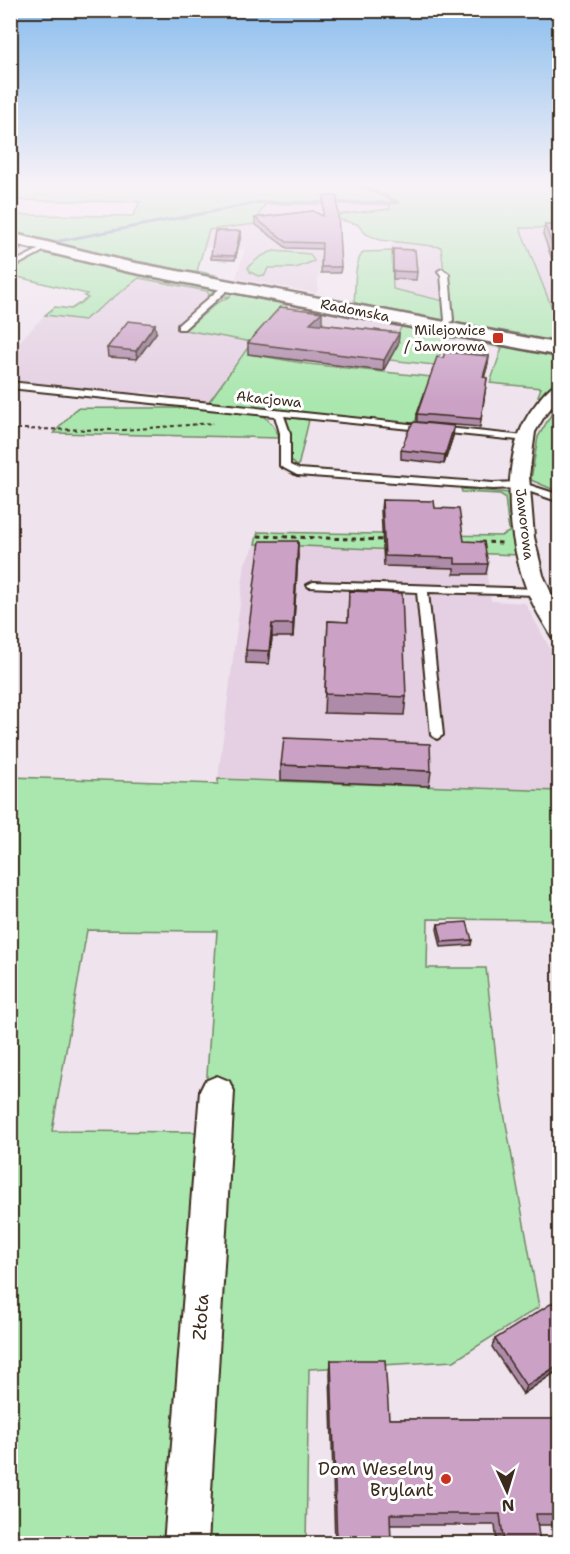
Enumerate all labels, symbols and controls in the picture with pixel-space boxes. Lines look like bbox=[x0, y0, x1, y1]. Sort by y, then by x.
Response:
street label: Radomska bbox=[319, 294, 391, 326]
place label: Milejowice / Jaworowa bbox=[404, 321, 486, 355]
marker: Milejowice / Jaworowa bbox=[491, 331, 505, 345]
street label: Akacjowa bbox=[235, 387, 303, 411]
street label: Jaworowa bbox=[512, 487, 538, 561]
street label: Złota bbox=[187, 1293, 215, 1341]
place label: Dom Weselny Brylant bbox=[318, 1457, 434, 1502]
north arrow bbox=[477, 1461, 537, 1521]
marker: Dom Weselny Brylant bbox=[439, 1472, 453, 1486]
text: N bbox=[501, 1495, 515, 1516]

